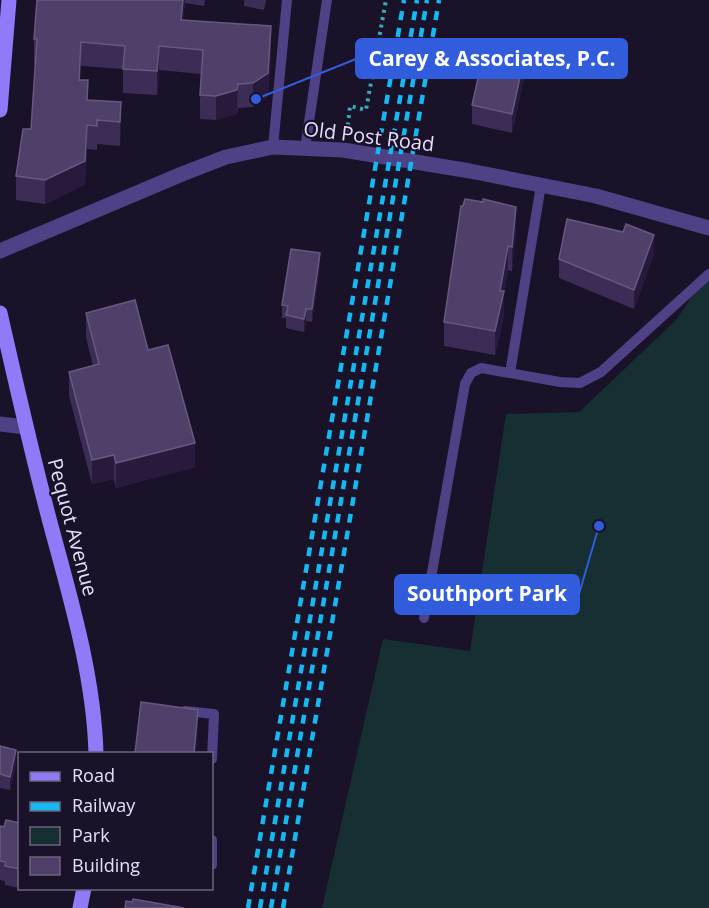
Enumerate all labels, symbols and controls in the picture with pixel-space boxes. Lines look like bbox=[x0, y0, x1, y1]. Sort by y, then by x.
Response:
callout: Carey & Associates, P.C. bbox=[356, 39, 627, 78]
text: Carey & Associates, P.C. bbox=[369, 44, 615, 72]
street label: Old Post Road bbox=[302, 115, 436, 157]
street label: Pequot Avenue bbox=[42, 455, 104, 599]
callout: Southport Park bbox=[395, 575, 579, 614]
text: Southport Park bbox=[407, 579, 568, 607]
legend bbox=[18, 752, 213, 890]
text: Road bbox=[72, 763, 115, 787]
text: Railway bbox=[72, 793, 136, 817]
text: Park bbox=[72, 823, 110, 847]
text: Building bbox=[72, 853, 140, 877]

